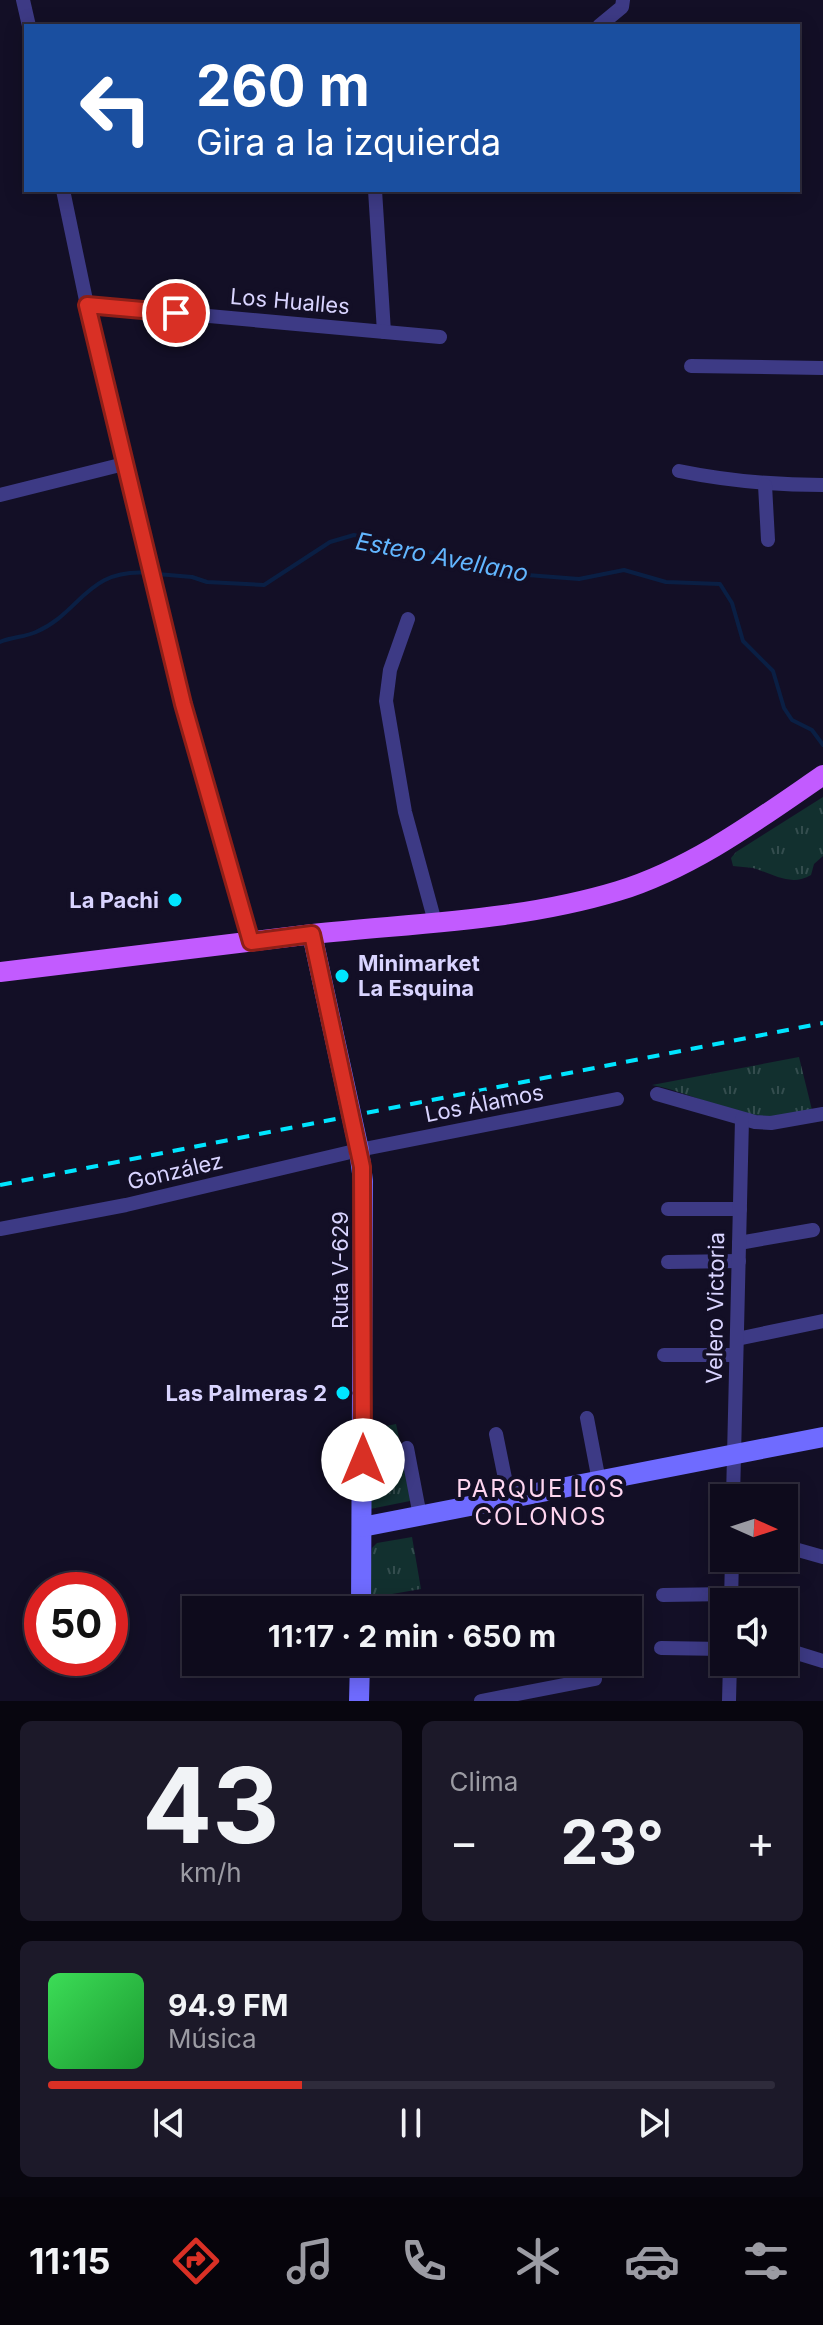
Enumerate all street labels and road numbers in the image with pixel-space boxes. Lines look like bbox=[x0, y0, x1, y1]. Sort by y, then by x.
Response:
street label: Los Hualles bbox=[229, 283, 351, 319]
street label: Los Álamos bbox=[422, 1079, 546, 1127]
street label: González bbox=[125, 1147, 225, 1195]
street label: Ruta V-629 bbox=[327, 1211, 353, 1329]
street label: Velero Victoria bbox=[701, 1232, 729, 1384]

